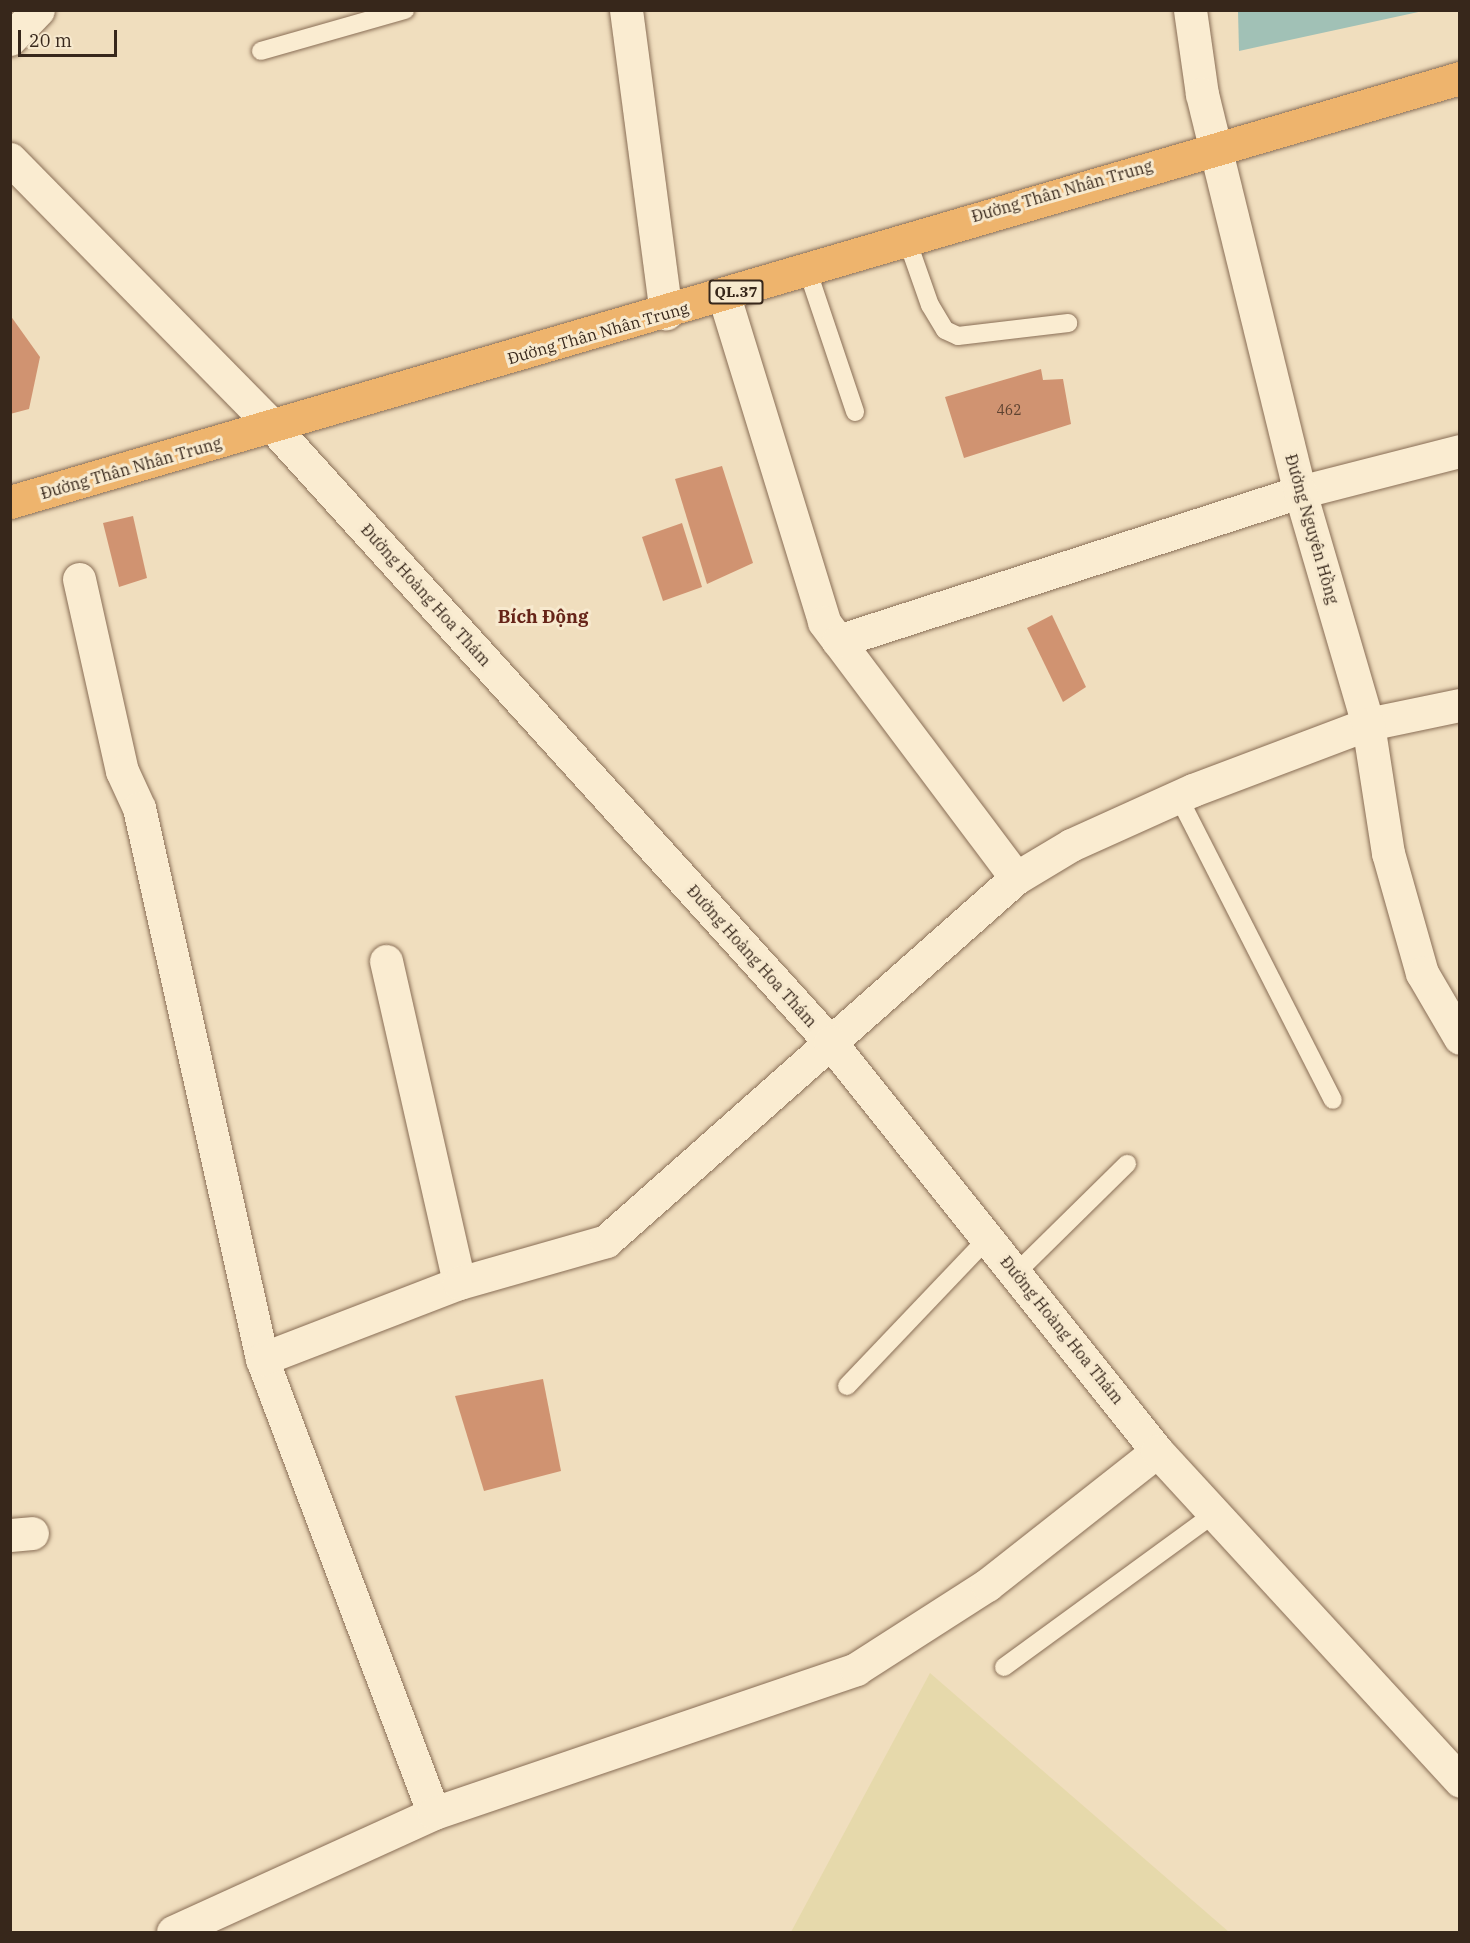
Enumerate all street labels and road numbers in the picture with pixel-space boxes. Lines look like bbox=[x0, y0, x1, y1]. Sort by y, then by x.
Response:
street label: Đường Thân Nhân Trung bbox=[969, 156, 1155, 226]
road number: QL.37 bbox=[708, 280, 764, 304]
street label: Đường Thân Nhân Trung bbox=[505, 298, 691, 368]
street label: Đường Thân Nhân Trung bbox=[38, 433, 224, 503]
street label: Đường Nguyên Hồng bbox=[1281, 452, 1343, 606]
street label: Đường Hoàng Hoa Thám bbox=[357, 520, 495, 670]
street label: Đường Hoàng Hoa Thám bbox=[683, 881, 821, 1031]
street label: Đường Hoàng Hoa Thám bbox=[996, 1252, 1128, 1408]

